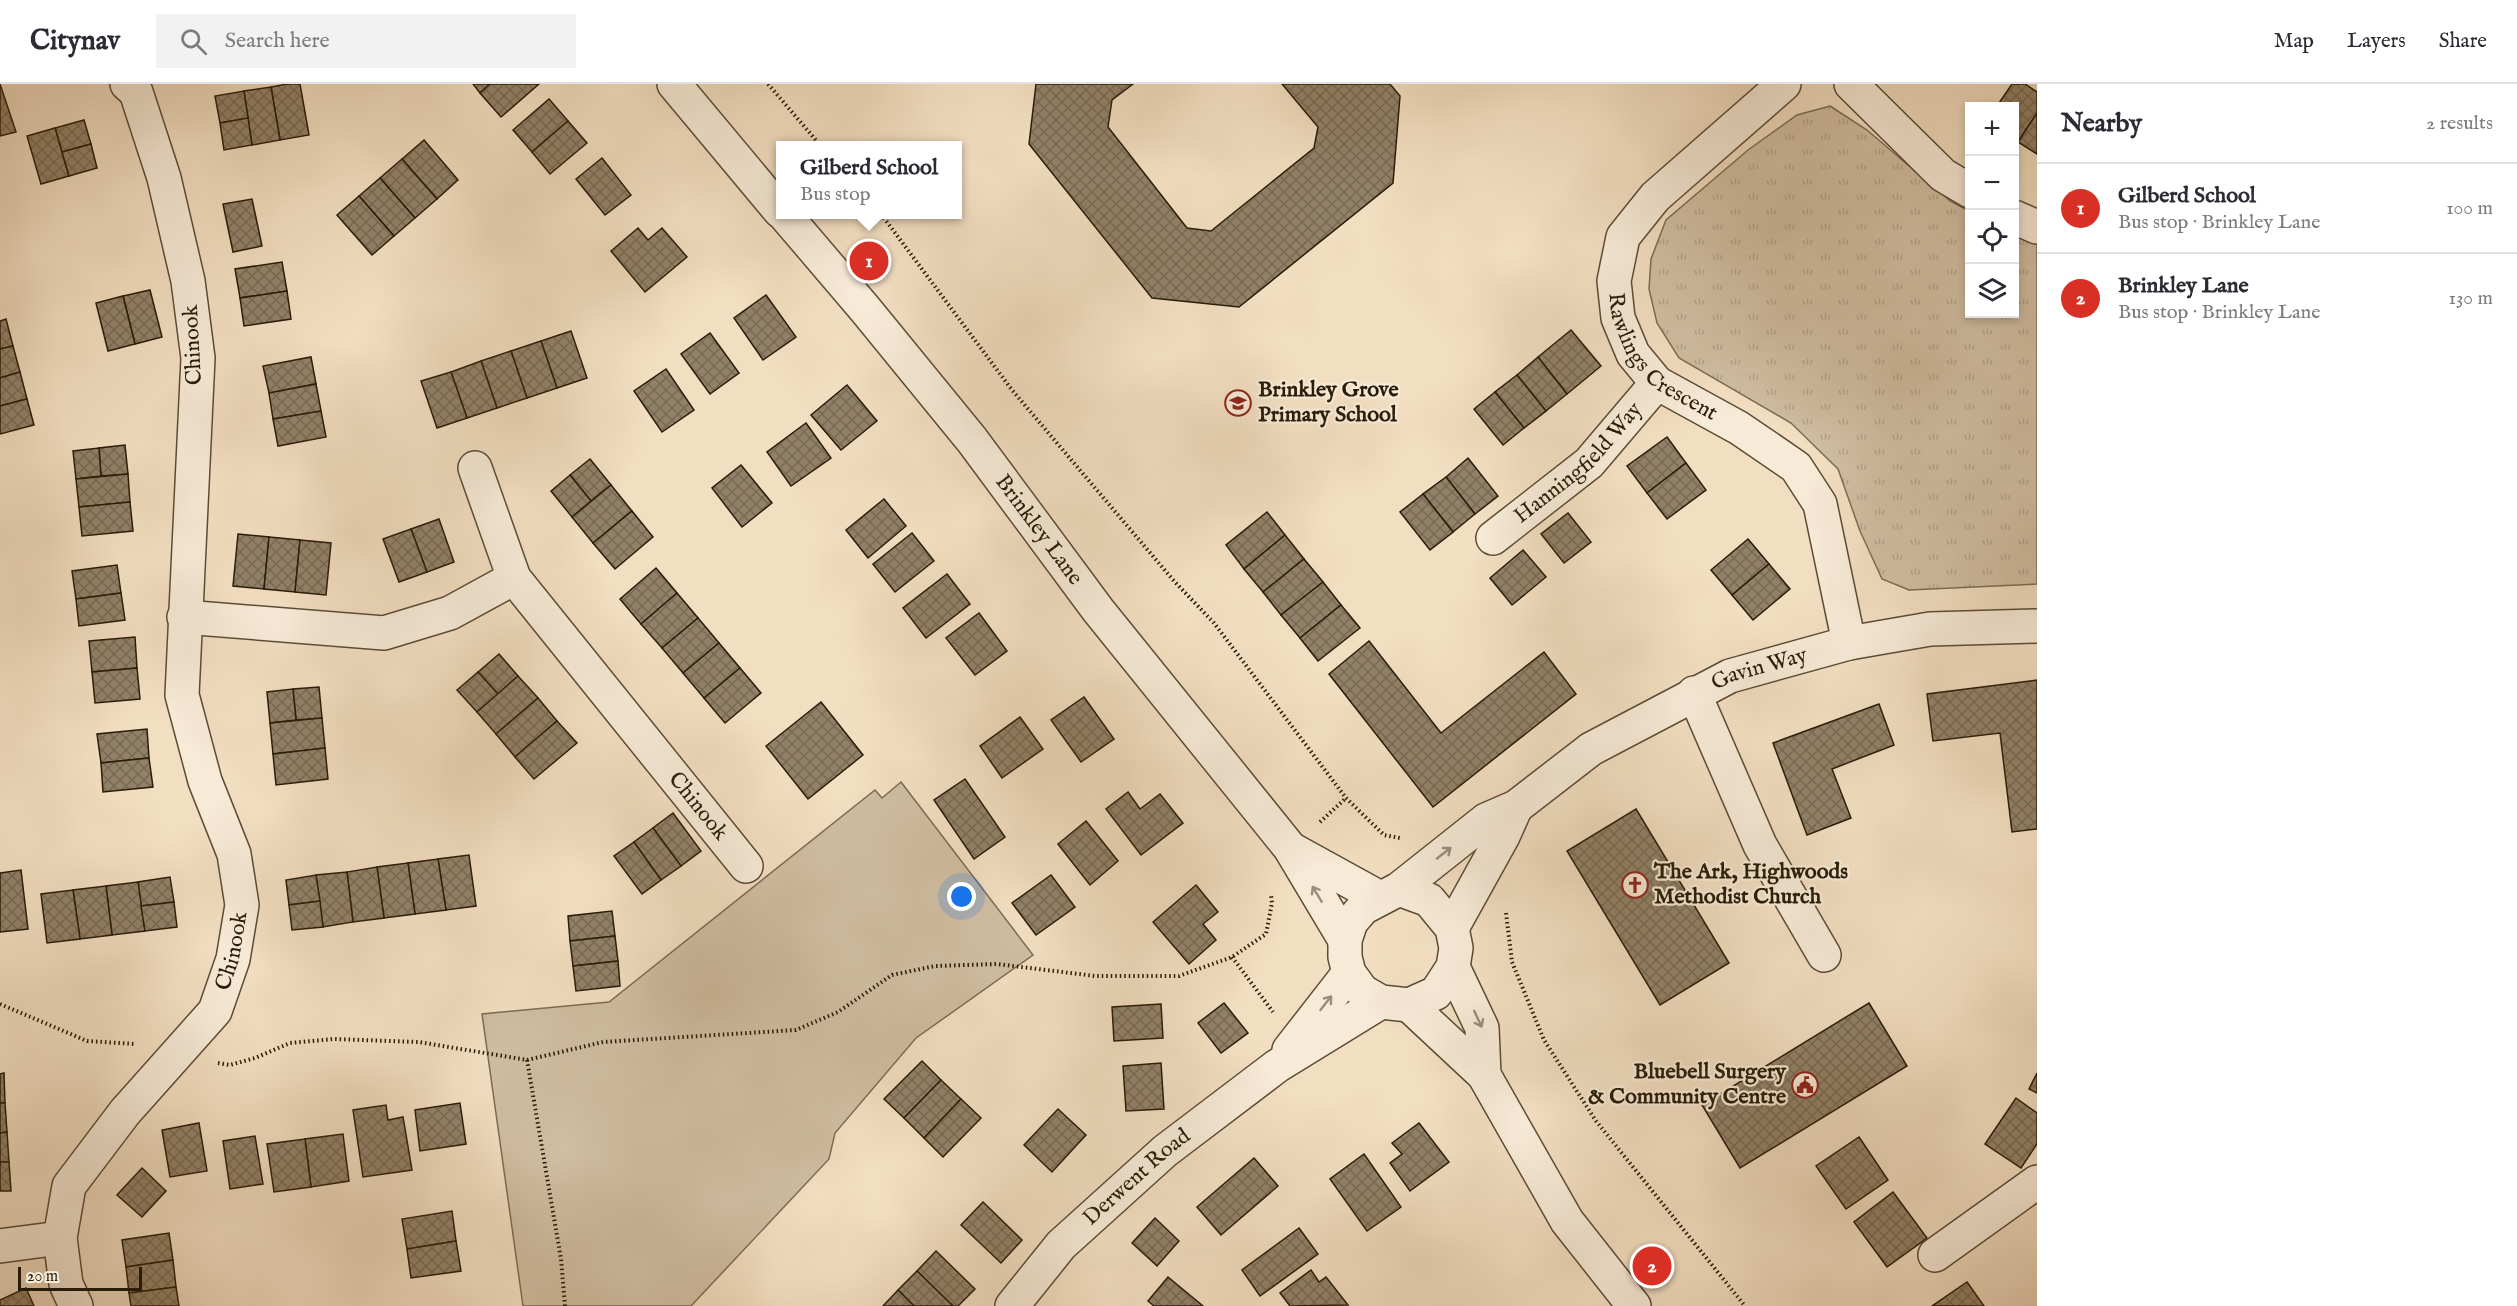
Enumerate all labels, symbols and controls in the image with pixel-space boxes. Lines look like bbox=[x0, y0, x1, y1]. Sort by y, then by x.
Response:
search box bbox=[156, 14, 576, 68]
text: Citynav bbox=[30, 24, 120, 59]
icon: search bbox=[177, 25, 210, 58]
text: Search here bbox=[225, 27, 330, 55]
text: Map bbox=[2274, 28, 2314, 55]
text: Layers bbox=[2347, 28, 2406, 55]
text: Share bbox=[2439, 28, 2487, 55]
map controls bbox=[1965, 102, 2019, 318]
button: + bbox=[1965, 102, 2019, 156]
text: Nearby bbox=[2061, 107, 2142, 140]
text: 2 results bbox=[2426, 111, 2493, 136]
popup bbox=[776, 141, 962, 219]
text: Gilberd School bbox=[800, 154, 938, 182]
button: − bbox=[1965, 156, 2019, 210]
text: Bus stop bbox=[800, 182, 871, 207]
text: Gilberd School bbox=[2118, 182, 2256, 210]
text: 1 bbox=[2077, 196, 2084, 221]
text: 100 m bbox=[2446, 196, 2493, 221]
button: locate bbox=[1965, 210, 2019, 264]
text: Bus stop · Brinkley Lane bbox=[2118, 210, 2320, 235]
pin: 1 bbox=[850, 238, 888, 284]
button: layers bbox=[1965, 264, 2019, 318]
text: Brinkley Lane bbox=[2118, 272, 2249, 300]
text: 2 bbox=[2076, 286, 2085, 311]
text: 130 m bbox=[2448, 286, 2493, 311]
street label: Rawlings Crescent bbox=[1601, 291, 1723, 428]
text: Bus stop · Brinkley Lane bbox=[2118, 300, 2320, 325]
street label: Chinook bbox=[177, 304, 209, 386]
place label: Brinkley Grove Primary School bbox=[1258, 376, 1399, 429]
school or university icon: Brinkley Grove Primary School bbox=[1223, 388, 1253, 418]
street label: Hanningfield Way bbox=[1509, 396, 1649, 530]
street label: Brinkley Lane bbox=[989, 469, 1089, 591]
street label: Gavin Way bbox=[1706, 641, 1810, 697]
street label: Chinook bbox=[662, 766, 734, 847]
one-way arrow bbox=[1436, 847, 1452, 860]
place label: The Ark, Highwoods Methodist Church bbox=[1653, 858, 1848, 911]
church icon: The Ark, Highwoods Methodist Church bbox=[1620, 870, 1650, 900]
your location bbox=[947, 882, 976, 911]
one-way arrow bbox=[1311, 886, 1323, 903]
street label: Chinook bbox=[209, 909, 255, 994]
one-way arrow bbox=[1319, 995, 1332, 1011]
one-way arrow bbox=[1472, 1010, 1484, 1028]
place label: Bluebell Surgery & Community Centre bbox=[1588, 1058, 1787, 1111]
public building icon: Bluebell Surgery & Community Centre bbox=[1790, 1070, 1820, 1100]
street label: Derwent Road bbox=[1077, 1122, 1196, 1232]
pin: 2 bbox=[1632, 1244, 1672, 1288]
scale bar bbox=[18, 1264, 142, 1292]
text: 20 m bbox=[27, 1267, 58, 1287]

